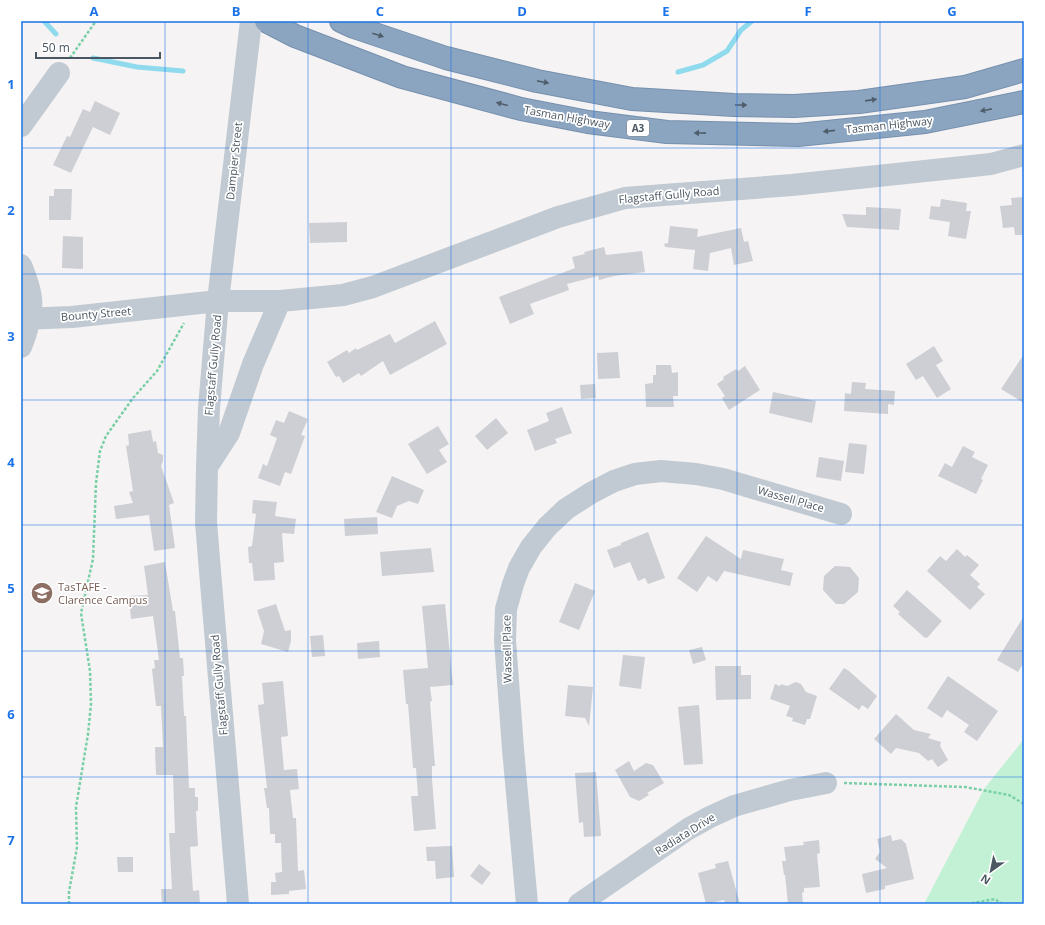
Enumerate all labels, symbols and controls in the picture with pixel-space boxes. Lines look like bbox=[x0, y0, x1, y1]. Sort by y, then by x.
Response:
text: A bbox=[90, 2, 99, 20]
text: B bbox=[232, 2, 241, 20]
text: C bbox=[376, 2, 384, 20]
text: D bbox=[517, 2, 527, 20]
text: E bbox=[662, 2, 670, 20]
text: F bbox=[804, 2, 812, 20]
text: G bbox=[947, 2, 957, 20]
one-way arrow bbox=[372, 32, 384, 38]
scale bar bbox=[36, 34, 160, 60]
text: 50 m bbox=[42, 39, 70, 56]
text: 1 bbox=[7, 75, 15, 93]
one-way arrow bbox=[537, 80, 549, 86]
one-way arrow bbox=[865, 97, 877, 103]
one-way arrow bbox=[496, 101, 508, 107]
street label: Tasman Highway bbox=[523, 102, 612, 132]
one-way arrow bbox=[735, 102, 748, 108]
one-way arrow bbox=[980, 107, 992, 113]
street label: Tasman Highway bbox=[845, 112, 934, 137]
road number: A3 bbox=[627, 120, 649, 136]
street label: Dampier Street bbox=[222, 121, 245, 201]
one-way arrow bbox=[823, 128, 835, 135]
one-way arrow bbox=[693, 130, 706, 136]
street label: Flagstaff Gully Road bbox=[618, 183, 720, 206]
text: 2 bbox=[7, 201, 15, 219]
street label: Bounty Street bbox=[60, 303, 132, 324]
street label: Flagstaff Gully Road bbox=[201, 314, 224, 416]
text: 3 bbox=[7, 327, 15, 345]
text: 4 bbox=[7, 453, 15, 471]
street label: Wassell Place bbox=[756, 482, 826, 515]
text: 5 bbox=[7, 579, 15, 597]
place label: TasTAFE - Clarence Campus bbox=[58, 579, 147, 607]
school or university icon: TasTAFE - Clarence Campus bbox=[29, 580, 55, 606]
street label: Wassell Place bbox=[498, 615, 515, 683]
street label: Flagstaff Gully Road bbox=[207, 634, 230, 736]
text: 6 bbox=[7, 705, 15, 723]
street label: Radiata Drive bbox=[652, 809, 718, 858]
text: 7 bbox=[7, 831, 15, 849]
north arrow bbox=[971, 851, 1011, 891]
text: N bbox=[977, 871, 993, 889]

